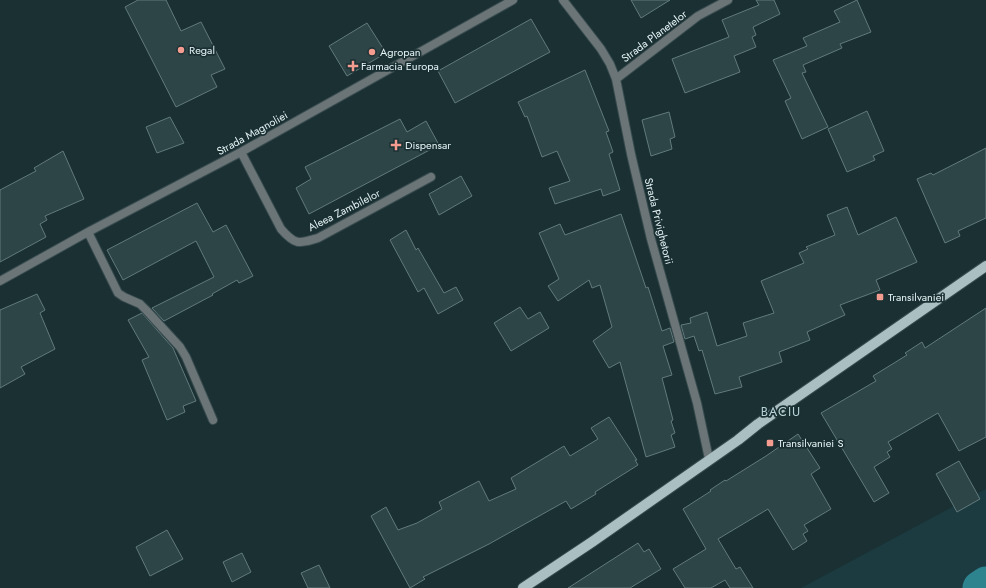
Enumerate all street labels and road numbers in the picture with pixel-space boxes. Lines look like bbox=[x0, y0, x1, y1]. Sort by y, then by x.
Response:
street label: Strada Planetelor bbox=[618, 6, 690, 66]
street label: Strada Magnoliei bbox=[214, 107, 290, 159]
street label: Strada Privighetorii bbox=[641, 176, 678, 266]
street label: Aleea Zambilelor bbox=[305, 185, 383, 235]

